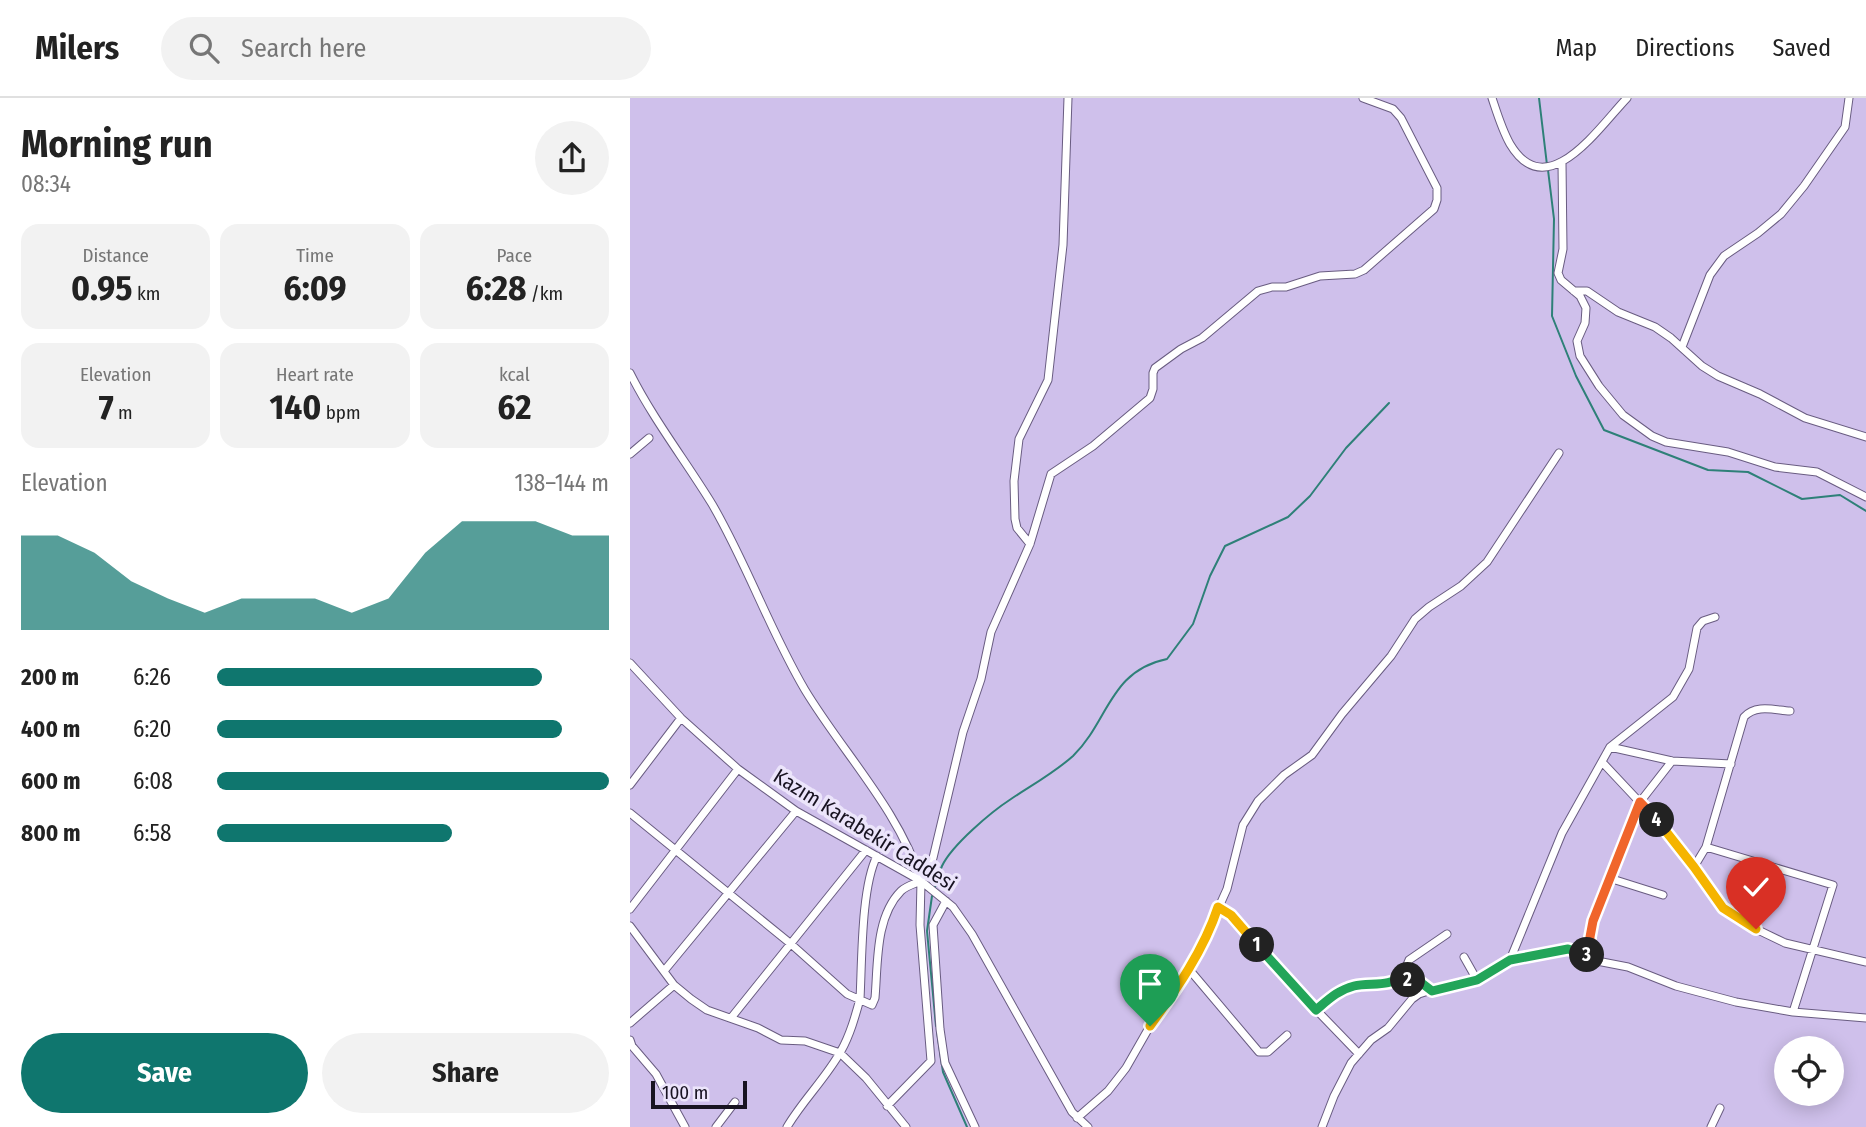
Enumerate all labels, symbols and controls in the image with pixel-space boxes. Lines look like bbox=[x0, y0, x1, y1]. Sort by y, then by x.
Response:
search box bbox=[161, 17, 651, 80]
text: Milers bbox=[35, 28, 119, 68]
icon: search bbox=[185, 29, 223, 67]
text: Search here bbox=[241, 33, 366, 64]
text: Map bbox=[1556, 34, 1597, 62]
text: Directions bbox=[1635, 34, 1734, 62]
text: Saved bbox=[1772, 34, 1831, 62]
text: Morning run bbox=[21, 121, 213, 167]
button: share bbox=[535, 121, 609, 195]
text: 08:34 bbox=[21, 170, 71, 198]
text: Distance bbox=[82, 244, 149, 267]
text: Time bbox=[296, 244, 334, 267]
text: Pace bbox=[497, 244, 532, 267]
text: 0.95 bbox=[71, 267, 133, 309]
text: 6:09 bbox=[283, 267, 347, 309]
text: 6:28 bbox=[465, 267, 526, 309]
text: km bbox=[133, 282, 160, 305]
text: /km bbox=[526, 282, 563, 305]
text: Elevation bbox=[80, 363, 151, 386]
text: Heart rate bbox=[276, 363, 354, 386]
text: kcal bbox=[499, 363, 530, 386]
text: 7 bbox=[99, 386, 114, 428]
text: 140 bbox=[269, 386, 321, 428]
text: 62 bbox=[497, 386, 531, 428]
text: m bbox=[114, 401, 133, 424]
text: bpm bbox=[321, 401, 361, 424]
text: Elevation bbox=[21, 469, 108, 497]
text: 138–144 m bbox=[515, 469, 609, 497]
text: 200 m bbox=[21, 663, 79, 691]
text: 6:26 bbox=[133, 663, 171, 691]
text: 400 m bbox=[21, 715, 80, 743]
text: 6:20 bbox=[133, 715, 171, 743]
street label: Kazım Karabekir Caddesi bbox=[769, 763, 961, 897]
text: 600 m bbox=[21, 767, 80, 795]
text: 6:08 bbox=[133, 767, 173, 795]
pin: 4 bbox=[1640, 802, 1674, 838]
text: 4 bbox=[1652, 808, 1661, 831]
text: 800 m bbox=[21, 819, 81, 847]
text: 6:58 bbox=[133, 819, 171, 847]
pin bbox=[1726, 857, 1786, 929]
icon: check bbox=[1737, 868, 1775, 906]
pin: 1 bbox=[1240, 928, 1274, 962]
text: 1 bbox=[1252, 933, 1261, 956]
pin: 3 bbox=[1570, 938, 1604, 972]
text: 3 bbox=[1582, 943, 1591, 966]
pin bbox=[1120, 954, 1180, 1026]
pin: 2 bbox=[1390, 962, 1426, 998]
icon: arrive bbox=[1131, 965, 1169, 1003]
text: 2 bbox=[1403, 968, 1412, 991]
button: Save bbox=[21, 1033, 308, 1113]
button: Share bbox=[322, 1033, 609, 1113]
map controls bbox=[1774, 1036, 1844, 1106]
button: locate bbox=[1774, 1036, 1844, 1106]
scale bar bbox=[651, 1078, 747, 1110]
text: 100 m bbox=[662, 1081, 708, 1104]

